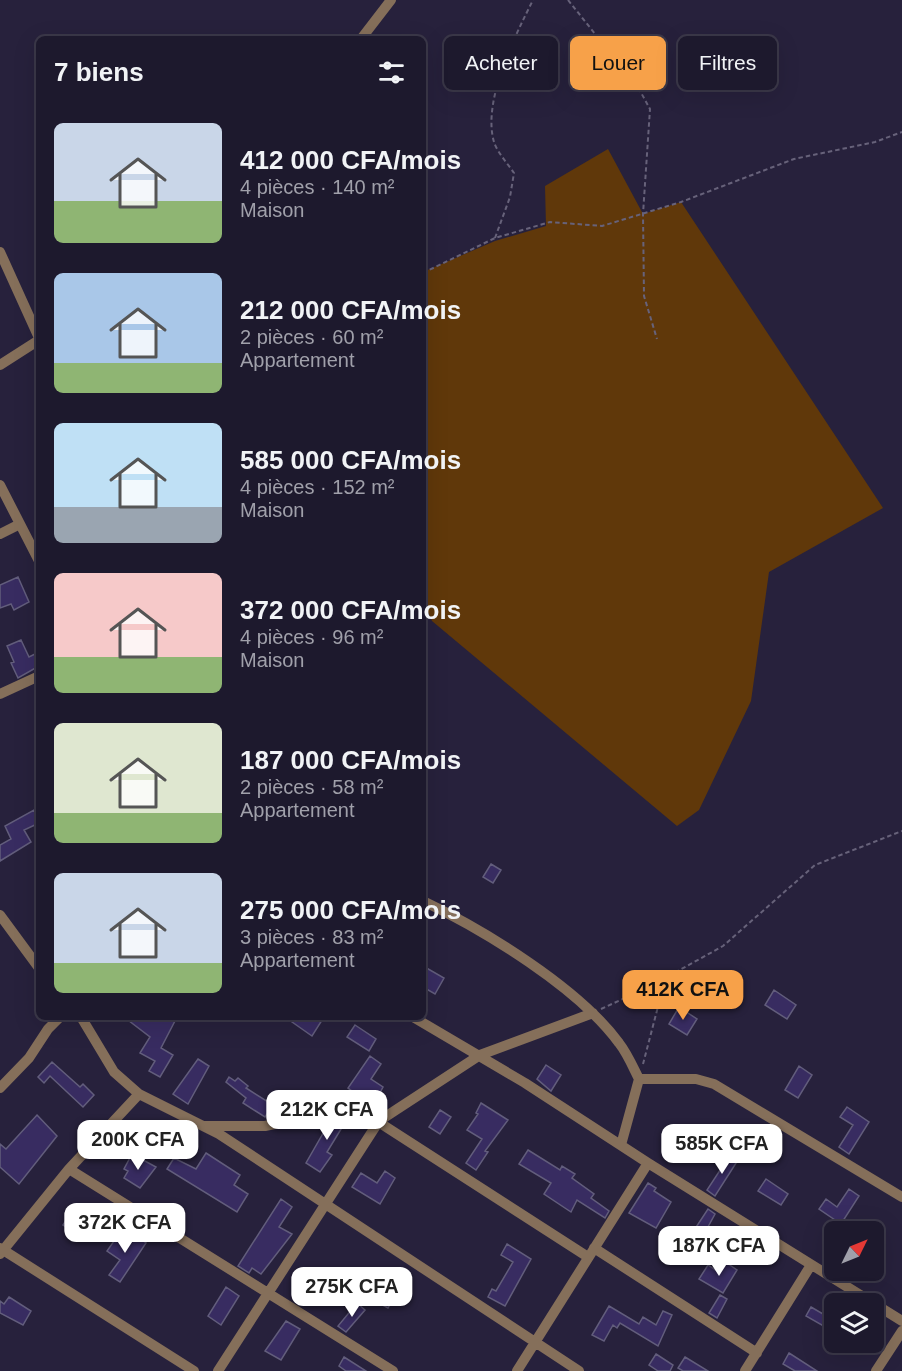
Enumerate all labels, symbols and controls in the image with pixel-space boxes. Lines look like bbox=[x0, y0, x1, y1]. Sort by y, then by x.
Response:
chip: Acheter bbox=[444, 36, 558, 90]
chip: Louer bbox=[570, 36, 666, 90]
chip: Filtres bbox=[678, 36, 777, 90]
icon: filters bbox=[375, 56, 408, 89]
text: 7 biens bbox=[54, 57, 144, 87]
text: 412 000 CFA/mois bbox=[240, 145, 461, 175]
icon: home bbox=[102, 147, 174, 219]
text: 4 pièces · 140 m² bbox=[240, 176, 395, 198]
text: Maison bbox=[240, 199, 304, 221]
text: 212 000 CFA/mois bbox=[240, 295, 461, 325]
icon: home bbox=[102, 297, 174, 369]
text: 2 pièces · 60 m² bbox=[240, 326, 383, 348]
text: Appartement bbox=[240, 349, 355, 371]
text: 585 000 CFA/mois bbox=[240, 445, 461, 475]
icon: home bbox=[102, 447, 174, 519]
text: 4 pièces · 152 m² bbox=[240, 476, 395, 498]
text: Maison bbox=[240, 499, 304, 521]
text: 372 000 CFA/mois bbox=[240, 595, 461, 625]
icon: home bbox=[102, 597, 174, 669]
text: 4 pièces · 96 m² bbox=[240, 626, 383, 648]
text: Maison bbox=[240, 649, 304, 671]
text: 187 000 CFA/mois bbox=[240, 745, 461, 775]
icon: home bbox=[102, 747, 174, 819]
text: 2 pièces · 58 m² bbox=[240, 776, 383, 798]
text: Appartement bbox=[240, 799, 355, 821]
text: 275 000 CFA/mois bbox=[240, 895, 461, 925]
icon: home bbox=[102, 897, 174, 969]
text: 3 pièces · 83 m² bbox=[240, 926, 383, 948]
text: Appartement bbox=[240, 949, 355, 971]
pin: 412K CFA bbox=[621, 970, 745, 1021]
text: 412K CFA bbox=[636, 978, 730, 1000]
pin: 212K CFA bbox=[265, 1090, 389, 1141]
text: 212K CFA bbox=[280, 1098, 374, 1120]
pin: 200K CFA bbox=[76, 1120, 200, 1171]
pin: 585K CFA bbox=[660, 1124, 784, 1175]
text: 200K CFA bbox=[91, 1128, 185, 1150]
text: 585K CFA bbox=[675, 1132, 769, 1154]
pin: 372K CFA bbox=[63, 1203, 187, 1254]
text: 372K CFA bbox=[78, 1211, 172, 1233]
north arrow bbox=[824, 1221, 884, 1281]
map controls bbox=[824, 1221, 884, 1353]
pin: 187K CFA bbox=[657, 1226, 781, 1277]
text: 187K CFA bbox=[672, 1234, 766, 1256]
pin: 275K CFA bbox=[290, 1267, 414, 1318]
text: 275K CFA bbox=[305, 1275, 399, 1297]
button: layers bbox=[824, 1293, 884, 1353]

